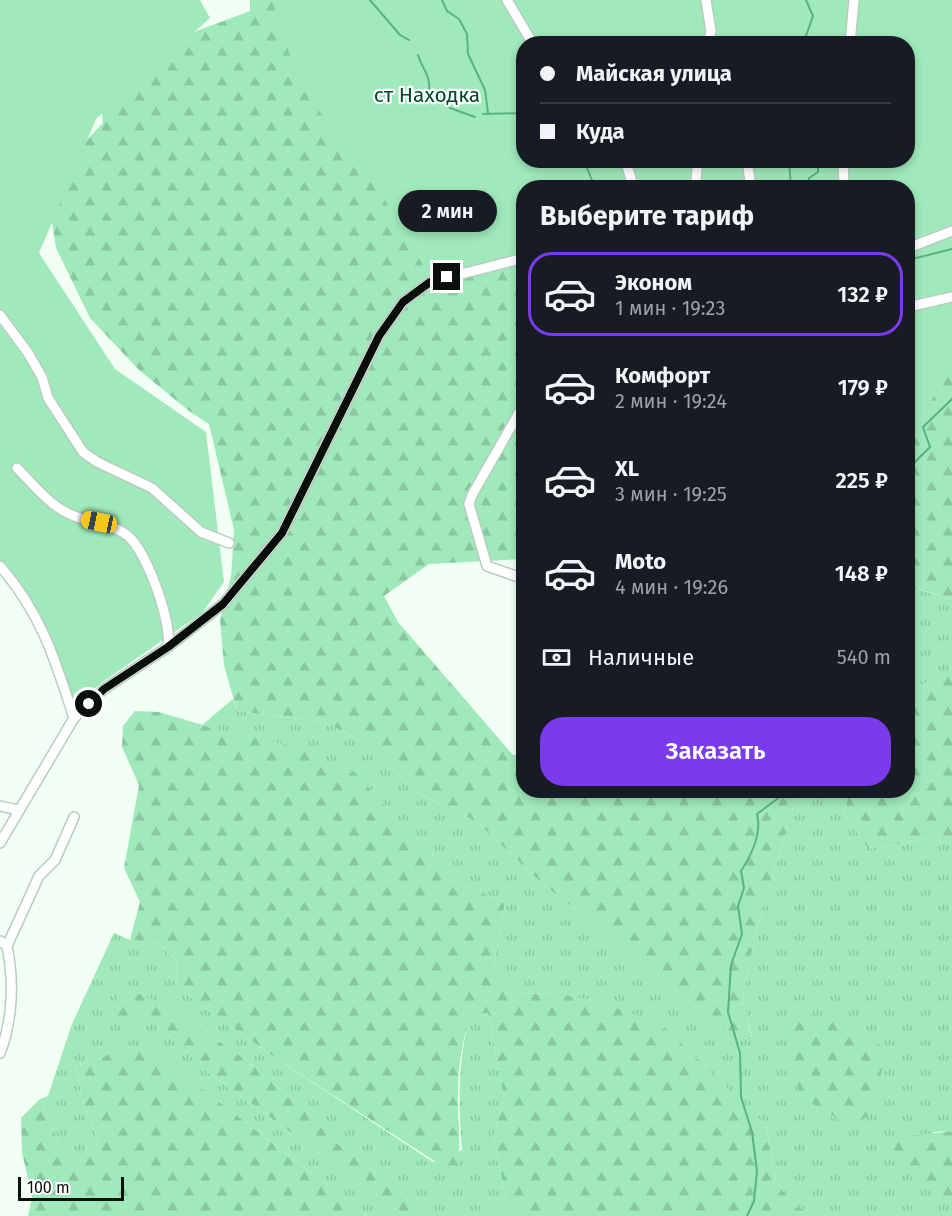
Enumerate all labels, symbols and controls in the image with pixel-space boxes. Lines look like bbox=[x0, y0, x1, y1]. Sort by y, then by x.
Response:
text: Майская улица bbox=[576, 60, 732, 87]
park label: ст Находка bbox=[374, 82, 480, 108]
text: Куда bbox=[576, 118, 625, 145]
callout: 2 мин bbox=[398, 190, 496, 232]
text: 2 мин bbox=[421, 199, 474, 223]
text: Выберите тариф bbox=[540, 200, 754, 232]
route end bbox=[433, 263, 460, 290]
icon: car bbox=[543, 267, 597, 321]
text: Эконом bbox=[615, 269, 692, 296]
text: 132 ₽ bbox=[837, 281, 888, 308]
text: 1 мин · 19:23 bbox=[615, 296, 725, 320]
icon: car bbox=[543, 360, 597, 414]
text: Комфорт bbox=[615, 362, 710, 389]
text: 179 ₽ bbox=[838, 374, 888, 401]
text: 2 мин · 19:24 bbox=[615, 389, 727, 413]
icon: car bbox=[543, 453, 597, 507]
text: XL bbox=[615, 455, 639, 482]
text: 225 ₽ bbox=[836, 467, 888, 494]
text: 3 мин · 19:25 bbox=[615, 482, 727, 506]
car bbox=[80, 509, 118, 535]
icon: car bbox=[543, 546, 597, 600]
text: Moto bbox=[615, 548, 666, 575]
text: 148 ₽ bbox=[835, 560, 888, 587]
text: 4 мин · 19:26 bbox=[615, 575, 728, 599]
icon: cash bbox=[540, 641, 573, 674]
text: Наличные bbox=[588, 644, 694, 671]
text: 540 m bbox=[837, 645, 891, 669]
route start bbox=[75, 690, 102, 717]
button: Заказать bbox=[540, 717, 891, 786]
scale bar bbox=[18, 1174, 124, 1202]
text: 100 m bbox=[27, 1178, 70, 1197]

